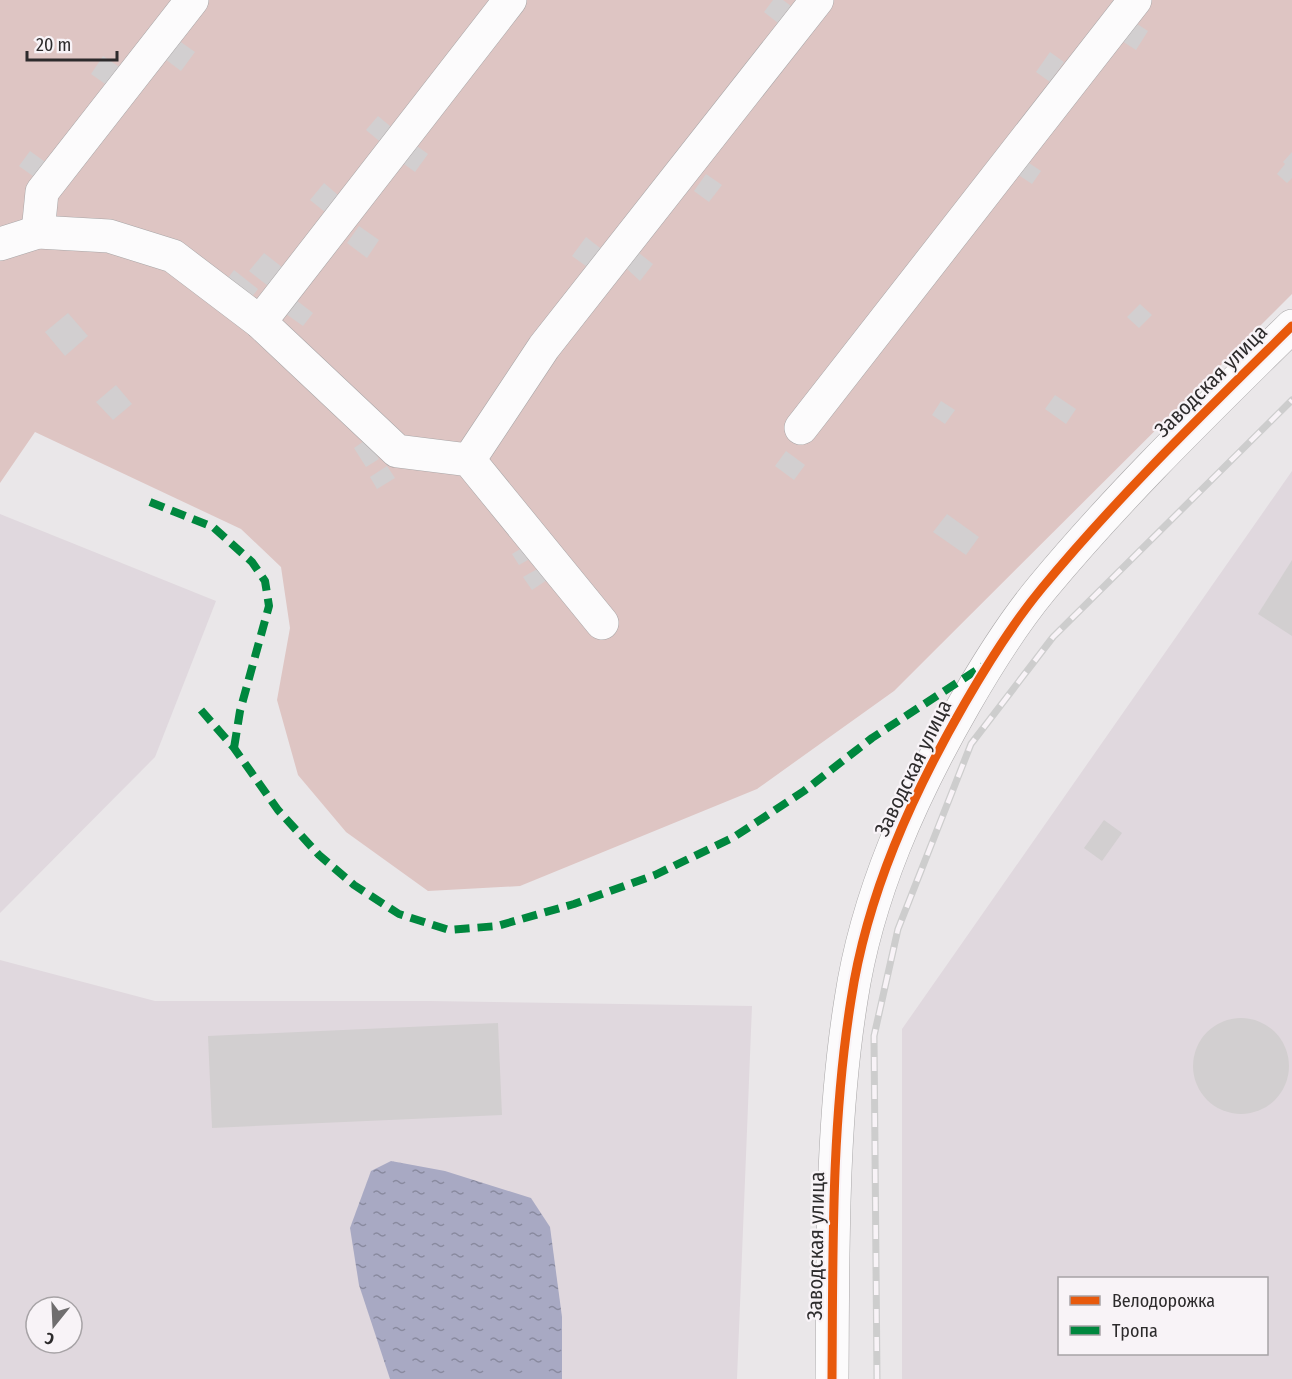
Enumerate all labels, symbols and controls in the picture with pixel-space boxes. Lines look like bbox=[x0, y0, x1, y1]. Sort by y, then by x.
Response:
scale bar bbox=[27, 24, 117, 62]
text: 20 m bbox=[36, 34, 71, 56]
street label: Заводская улица bbox=[1149, 319, 1273, 443]
street label: Заводская улица bbox=[869, 695, 957, 841]
street label: Заводская улица bbox=[802, 1171, 830, 1321]
legend bbox=[1058, 1277, 1268, 1355]
text: Велодорожка bbox=[1112, 1290, 1215, 1312]
north arrow bbox=[24, 1295, 84, 1355]
text: Тропа bbox=[1112, 1320, 1158, 1342]
text: С bbox=[42, 1328, 56, 1349]

